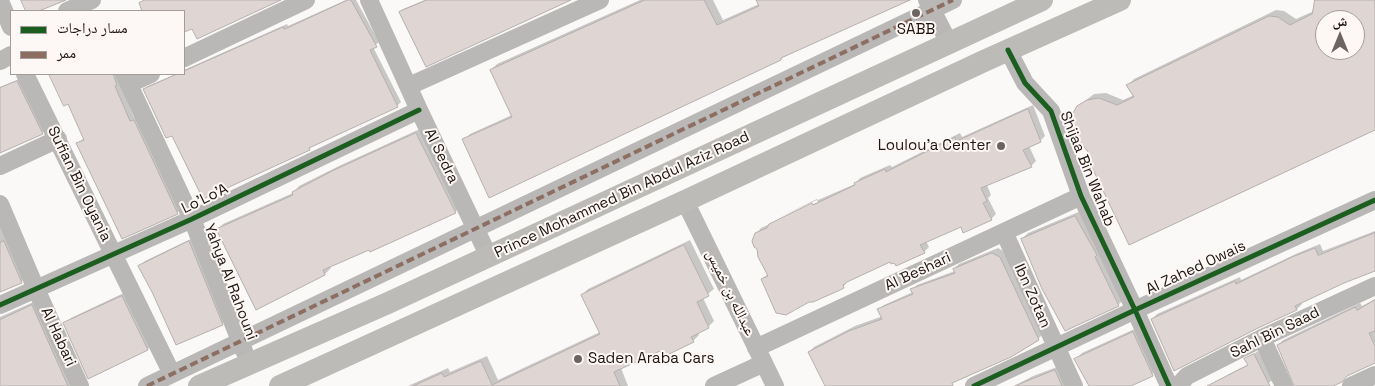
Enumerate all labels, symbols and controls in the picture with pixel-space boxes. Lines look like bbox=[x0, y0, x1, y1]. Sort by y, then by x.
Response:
marker: SABB bbox=[910, 7, 922, 19]
legend bbox=[10, 10, 185, 75]
north arrow bbox=[1315, 10, 1365, 60]
text: ش bbox=[1333, 12, 1347, 30]
text: مسار دراجات bbox=[57, 18, 128, 37]
place label: SABB bbox=[897, 21, 935, 39]
text: ممر bbox=[57, 43, 76, 62]
street label: Shijaa Bin Wahab bbox=[1056, 109, 1118, 229]
street label: Sufian Bin Oyania bbox=[43, 123, 115, 245]
street label: Al Sedra bbox=[420, 126, 462, 186]
street label: Prince Mohammed Bin Abdul Aziz Road bbox=[492, 128, 752, 262]
place label: Loulou'a Center bbox=[878, 137, 991, 155]
marker: Loulou'a Center bbox=[995, 140, 1007, 152]
street label: Lo'Lo'A bbox=[179, 180, 231, 218]
street label: Yahya Al Rahouni bbox=[200, 221, 260, 343]
street label: Al Zahed Owais bbox=[1143, 237, 1249, 299]
street label: عبدالله بن خميس bbox=[701, 247, 759, 339]
street label: Al Beshari bbox=[882, 249, 954, 295]
street label: Ibn Zotan bbox=[1010, 261, 1054, 331]
street label: Sahl Bin Saad bbox=[1227, 304, 1323, 362]
street label: Al Habari bbox=[37, 305, 79, 369]
place label: Saden Araba Cars bbox=[588, 350, 714, 368]
marker: Saden Araba Cars bbox=[572, 353, 584, 365]

